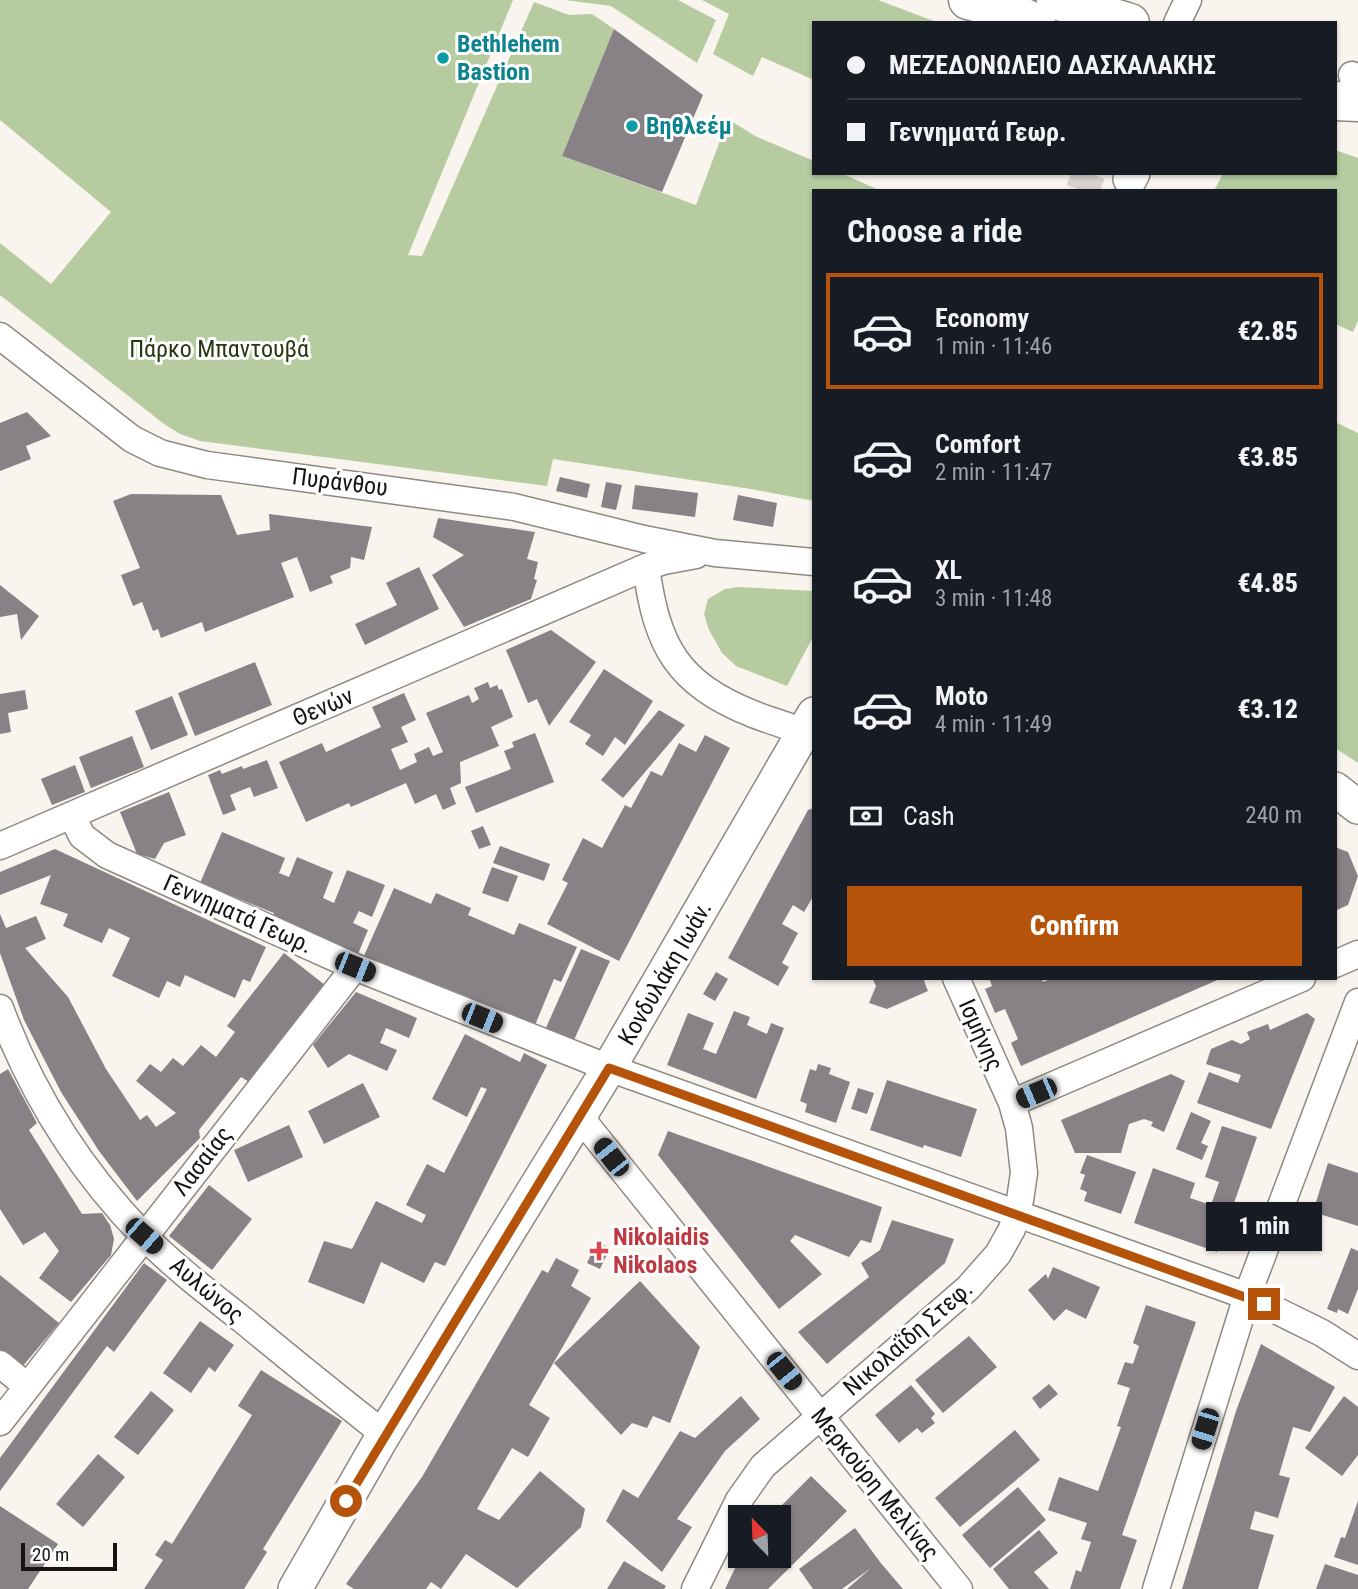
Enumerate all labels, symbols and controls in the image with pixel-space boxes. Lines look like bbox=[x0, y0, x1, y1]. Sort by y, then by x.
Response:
place label: Bethlehem Bastion bbox=[457, 30, 560, 86]
marker: Bethlehem Bastion bbox=[435, 50, 451, 66]
text: ΜΕΖΕΔΟΝΩΛΕΙΟ ΔΑΣΚΑΛΑΚΗΣ bbox=[889, 50, 1216, 80]
place label: Βηθλεέμ bbox=[646, 112, 732, 140]
text: Γεννηματά Γεωρ. bbox=[889, 117, 1066, 147]
marker: Βηθλεέμ bbox=[624, 118, 640, 134]
text: Choose a ride bbox=[847, 212, 1022, 250]
icon: car bbox=[851, 300, 914, 363]
text: Economy bbox=[935, 303, 1029, 333]
text: €2.85 bbox=[1237, 316, 1298, 346]
text: 1 min · 11:46 bbox=[935, 333, 1052, 360]
park label: Πάρκο Μπαντουβά bbox=[129, 335, 309, 363]
icon: car bbox=[851, 426, 914, 489]
text: Comfort bbox=[935, 429, 1021, 459]
text: €3.85 bbox=[1237, 442, 1298, 472]
text: 2 min · 11:47 bbox=[935, 459, 1052, 486]
street label: Πυράνθου bbox=[291, 462, 389, 502]
icon: car bbox=[851, 552, 914, 615]
text: XL bbox=[935, 555, 962, 585]
text: €4.85 bbox=[1237, 568, 1298, 598]
text: 3 min · 11:48 bbox=[935, 585, 1052, 612]
icon: car bbox=[851, 678, 914, 741]
text: Moto bbox=[935, 681, 988, 711]
street label: Θενών bbox=[288, 682, 358, 732]
text: €3.12 bbox=[1237, 694, 1298, 724]
text: 4 min · 11:49 bbox=[935, 711, 1052, 738]
icon: cash bbox=[847, 797, 885, 835]
text: Cash bbox=[903, 801, 955, 831]
text: 240 m bbox=[1245, 802, 1302, 829]
street label: Γεννηματά Γεωρ. bbox=[159, 869, 317, 959]
button: Confirm bbox=[847, 886, 1302, 966]
street label: Κονδυλάκη Ιωάν. bbox=[613, 896, 717, 1050]
car bbox=[332, 949, 379, 985]
street label: Ισμήνης bbox=[953, 995, 1009, 1075]
car bbox=[459, 1000, 506, 1036]
car bbox=[1013, 1075, 1060, 1111]
street label: Λασαίας bbox=[166, 1121, 238, 1201]
car bbox=[590, 1134, 633, 1180]
callout: 1 min bbox=[1206, 1202, 1322, 1252]
text: 1 min bbox=[1238, 1213, 1290, 1240]
car bbox=[122, 1214, 167, 1258]
place label: Nikolaidis Nikolaos bbox=[613, 1223, 710, 1279]
marker: Nikolaidis Nikolaos bbox=[591, 1243, 607, 1259]
street label: Αυλώνος bbox=[164, 1251, 250, 1329]
street label: Νικολαΐδη Στεφ. bbox=[838, 1274, 978, 1402]
route end bbox=[1248, 1288, 1280, 1320]
car bbox=[763, 1348, 806, 1394]
street label: Μερκούρη Μελίνας bbox=[805, 1402, 945, 1566]
car bbox=[1189, 1406, 1222, 1452]
route start bbox=[330, 1485, 362, 1517]
north arrow bbox=[728, 1505, 791, 1568]
map controls bbox=[728, 1505, 791, 1568]
scale bar bbox=[21, 1540, 117, 1572]
text: 20 m bbox=[32, 1543, 69, 1566]

